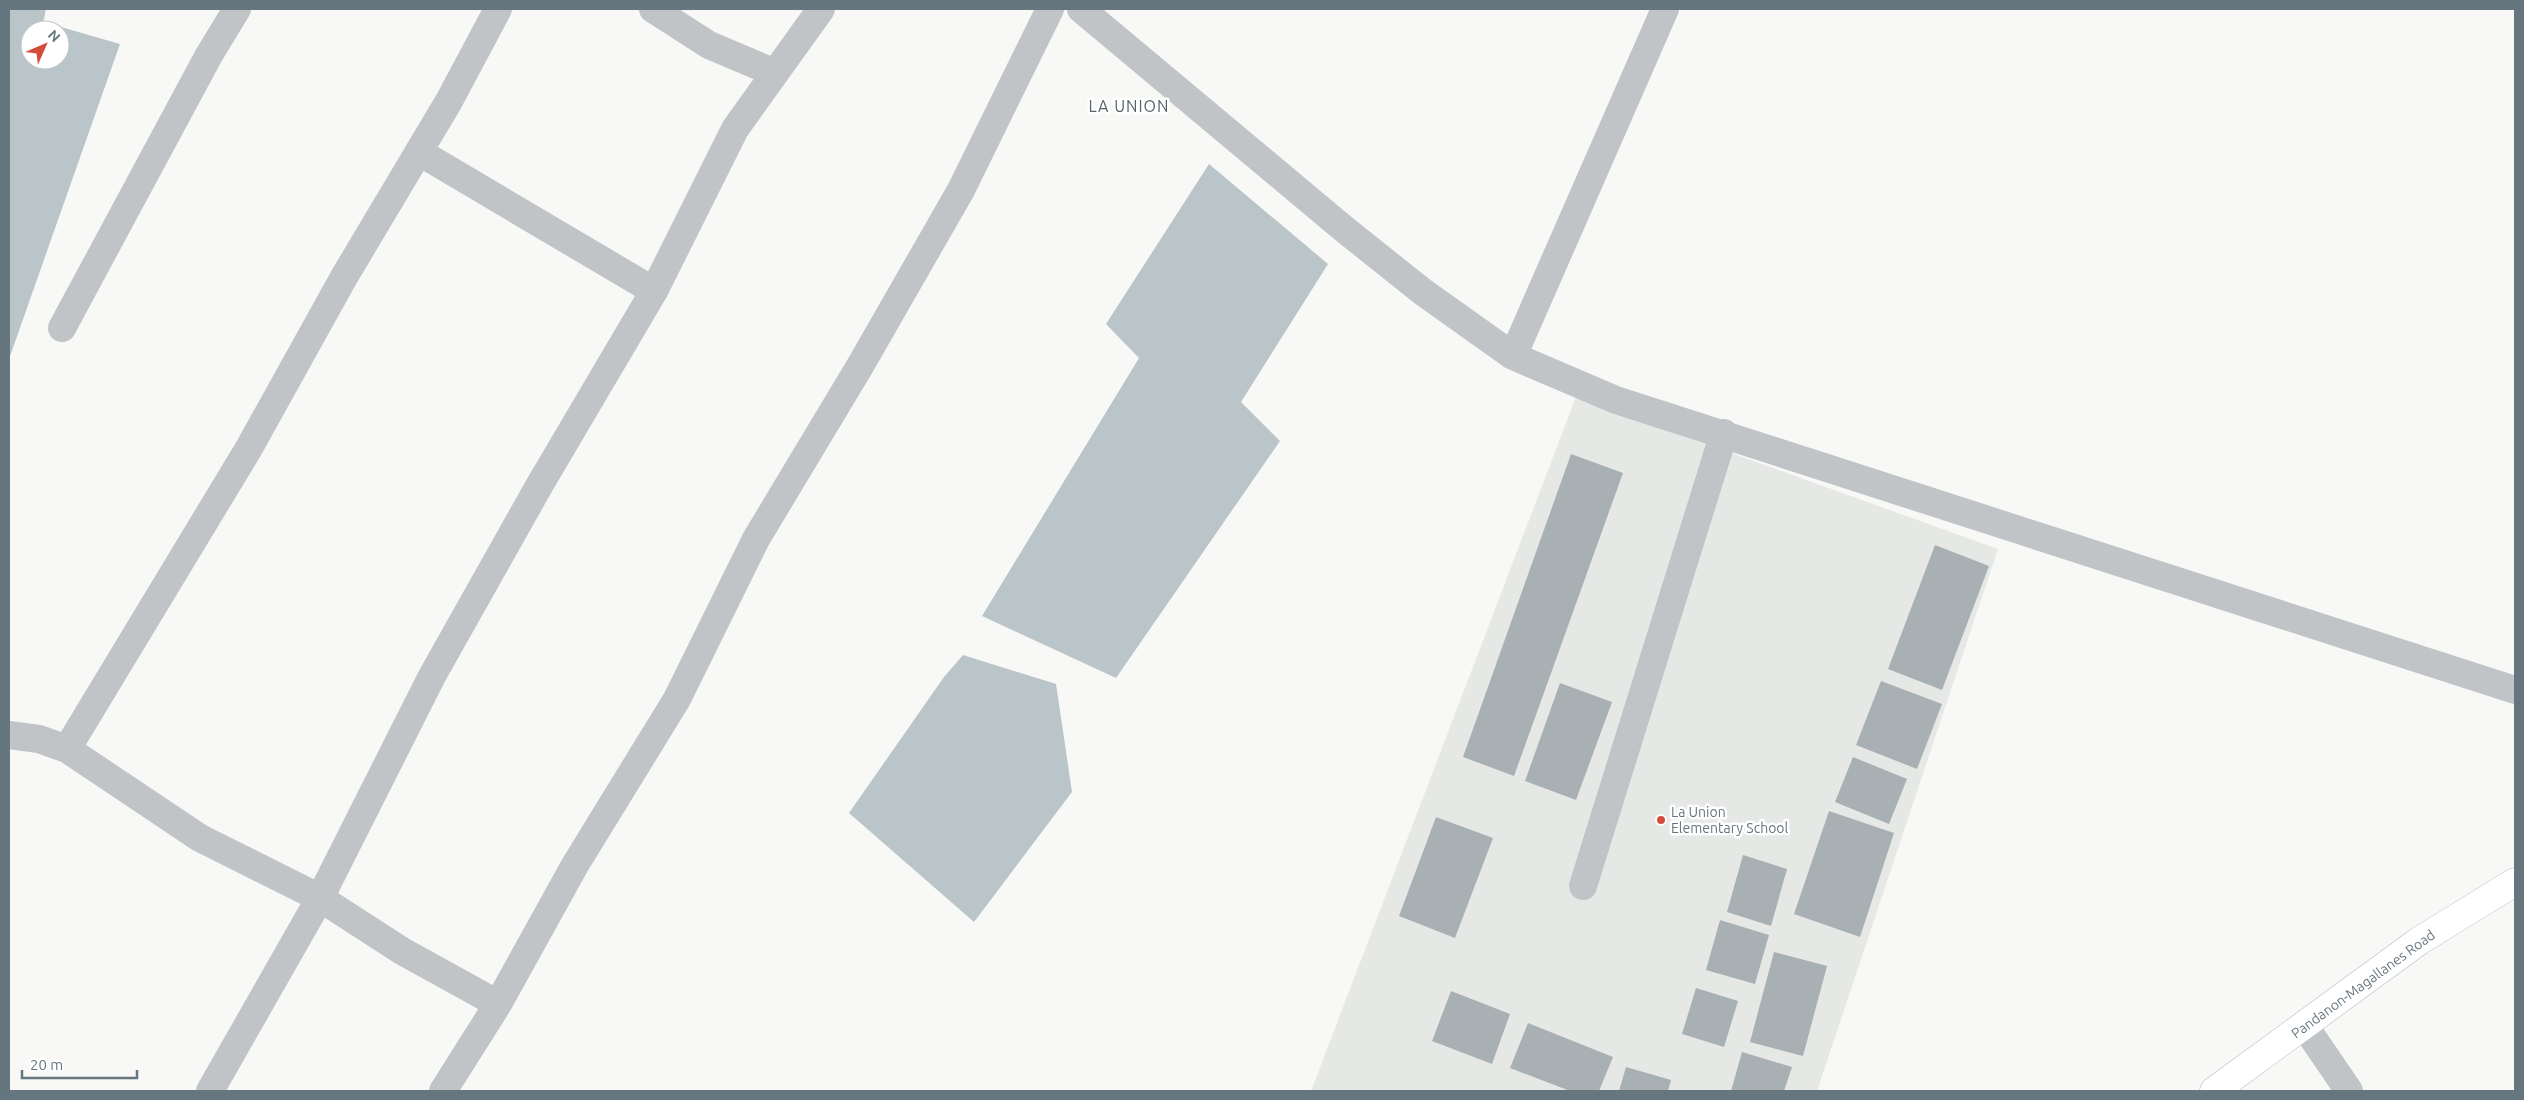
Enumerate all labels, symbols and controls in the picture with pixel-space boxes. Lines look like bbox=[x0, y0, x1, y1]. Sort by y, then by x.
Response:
north arrow bbox=[20, 20, 70, 70]
text: N bbox=[45, 26, 64, 45]
district label: LA UNION bbox=[1089, 97, 1169, 115]
place label: La Union Elementary School bbox=[1671, 804, 1789, 836]
marker: La Union Elementary School bbox=[1655, 814, 1667, 826]
street label: Pandanon-Magallanes Road bbox=[2288, 927, 2438, 1041]
scale bar bbox=[22, 1048, 138, 1080]
text: 20 m bbox=[30, 1056, 63, 1073]

